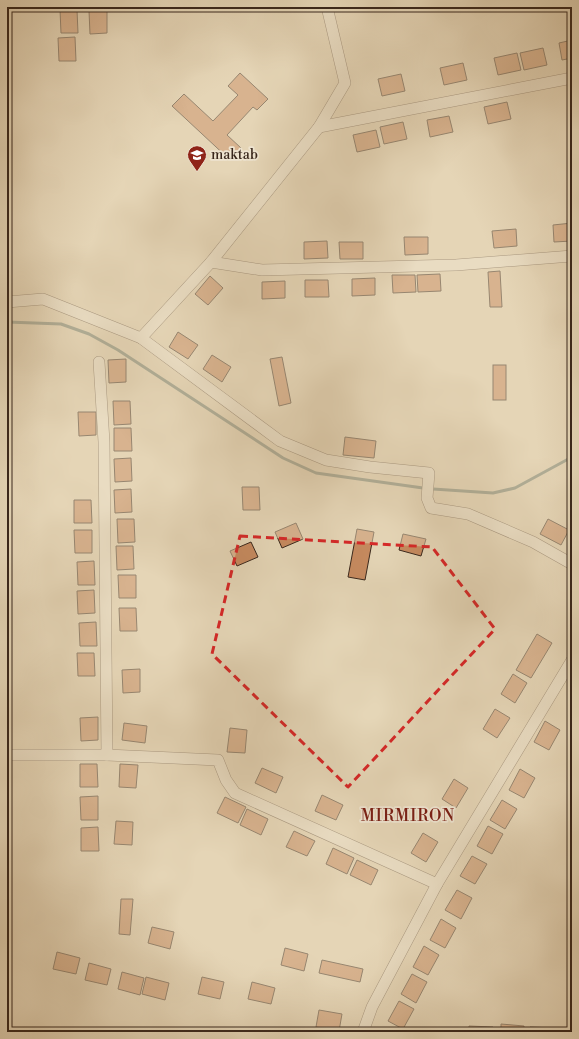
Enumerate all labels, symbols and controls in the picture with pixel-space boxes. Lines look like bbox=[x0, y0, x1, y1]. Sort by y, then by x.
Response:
school or university icon: maktab bbox=[186, 144, 208, 172]
place label: maktab bbox=[211, 146, 258, 164]
district label: MIRMIRON bbox=[361, 806, 455, 826]

